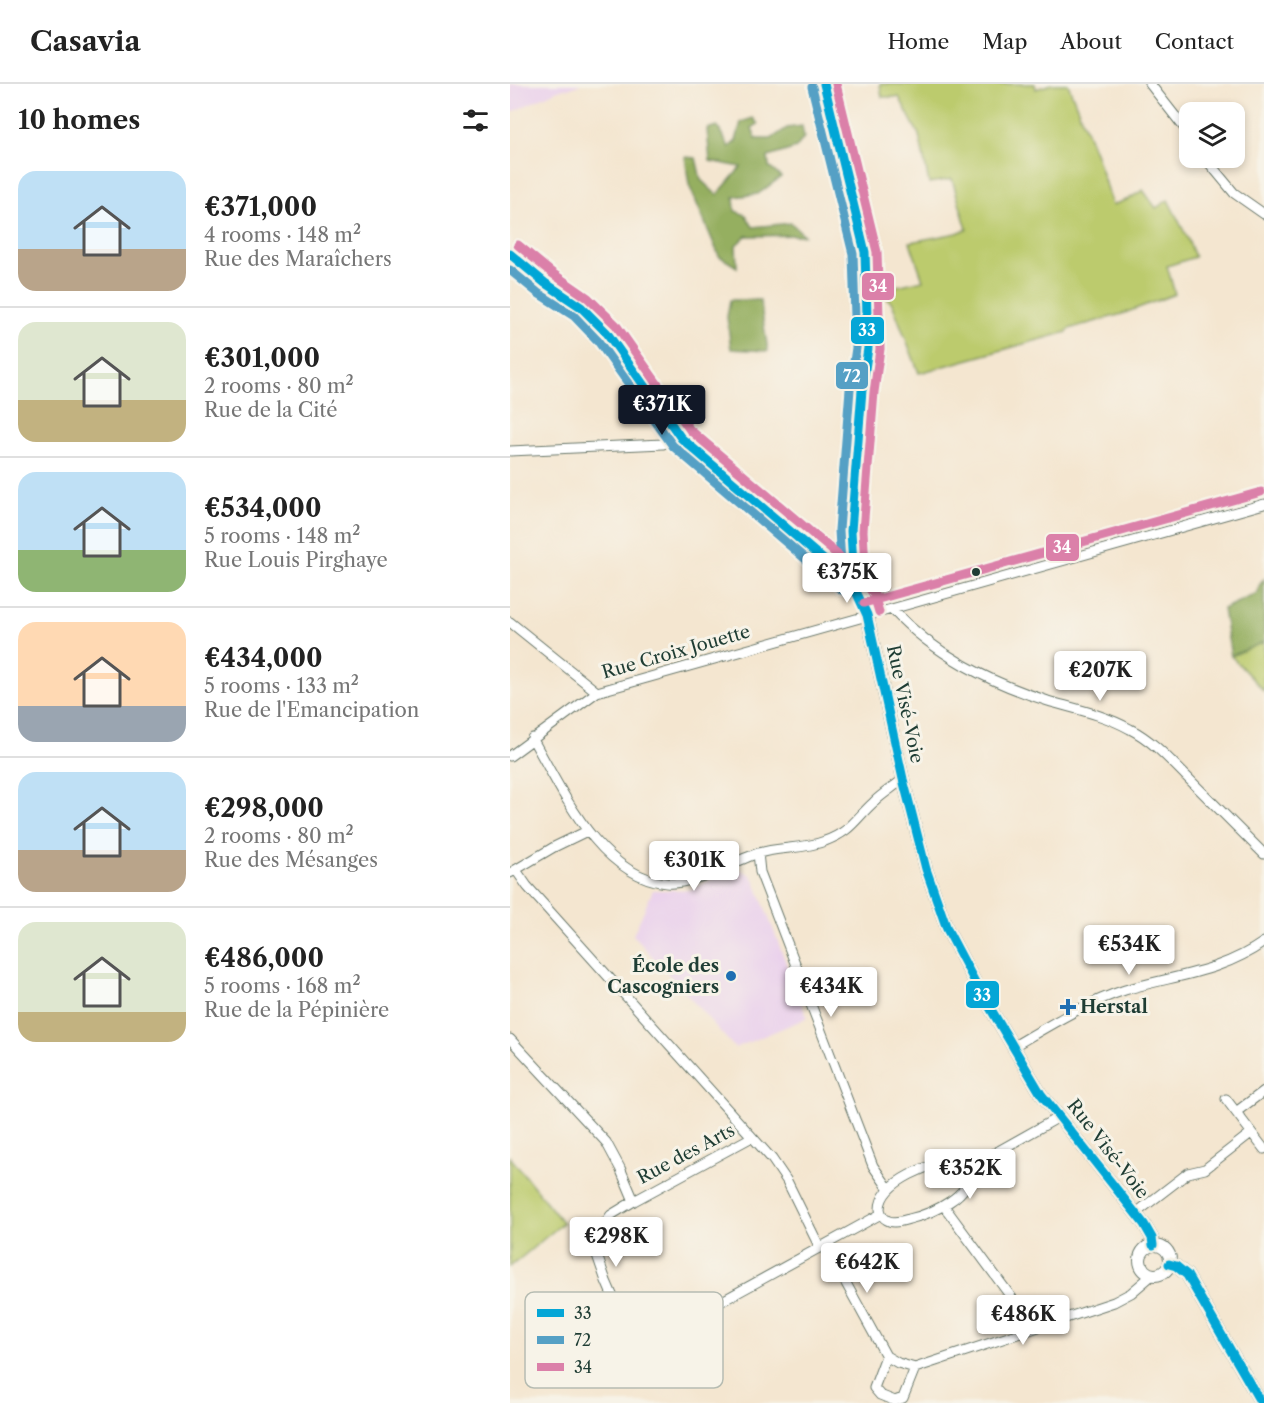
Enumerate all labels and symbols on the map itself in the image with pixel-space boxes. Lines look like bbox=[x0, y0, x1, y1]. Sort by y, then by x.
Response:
line badge: 34 bbox=[861, 272, 895, 301]
text: 34 bbox=[869, 276, 887, 296]
line badge: 33 bbox=[850, 316, 885, 345]
text: 33 bbox=[858, 320, 876, 340]
line badge: 72 bbox=[835, 361, 869, 390]
text: 72 bbox=[843, 366, 861, 386]
pin: €371K bbox=[620, 385, 704, 436]
line badge: 34 bbox=[1045, 533, 1080, 562]
text: 34 bbox=[1053, 537, 1071, 557]
pin: €375K bbox=[805, 553, 889, 604]
unlabelled marker bbox=[970, 566, 982, 578]
street label: Rue Croix Jouette bbox=[599, 620, 753, 684]
street label: Rue Visé-Voie bbox=[882, 643, 928, 765]
pin: €207K bbox=[1058, 651, 1142, 702]
pin: €301K bbox=[652, 841, 736, 892]
pin: €534K bbox=[1087, 925, 1171, 976]
place label: École des Cascogniers bbox=[607, 954, 719, 998]
pin: €434K bbox=[789, 967, 873, 1018]
marker: École des Cascogniers bbox=[724, 969, 738, 983]
line badge: 33 bbox=[965, 980, 1000, 1009]
text: 33 bbox=[973, 985, 991, 1005]
place label: Herstal bbox=[1080, 996, 1148, 1018]
marker: Herstal bbox=[1061, 1000, 1075, 1014]
street label: Rue Visé-Voie bbox=[1062, 1095, 1154, 1203]
street label: Rue des Arts bbox=[634, 1119, 738, 1189]
pin: €352K bbox=[928, 1149, 1012, 1200]
pin: €298K bbox=[574, 1217, 658, 1268]
pin: €642K bbox=[825, 1243, 909, 1294]
legend bbox=[525, 1292, 723, 1388]
pin: €486K bbox=[981, 1295, 1065, 1346]
text: 33 bbox=[574, 1303, 592, 1323]
text: 72 bbox=[574, 1330, 591, 1350]
text: 34 bbox=[574, 1357, 592, 1377]

